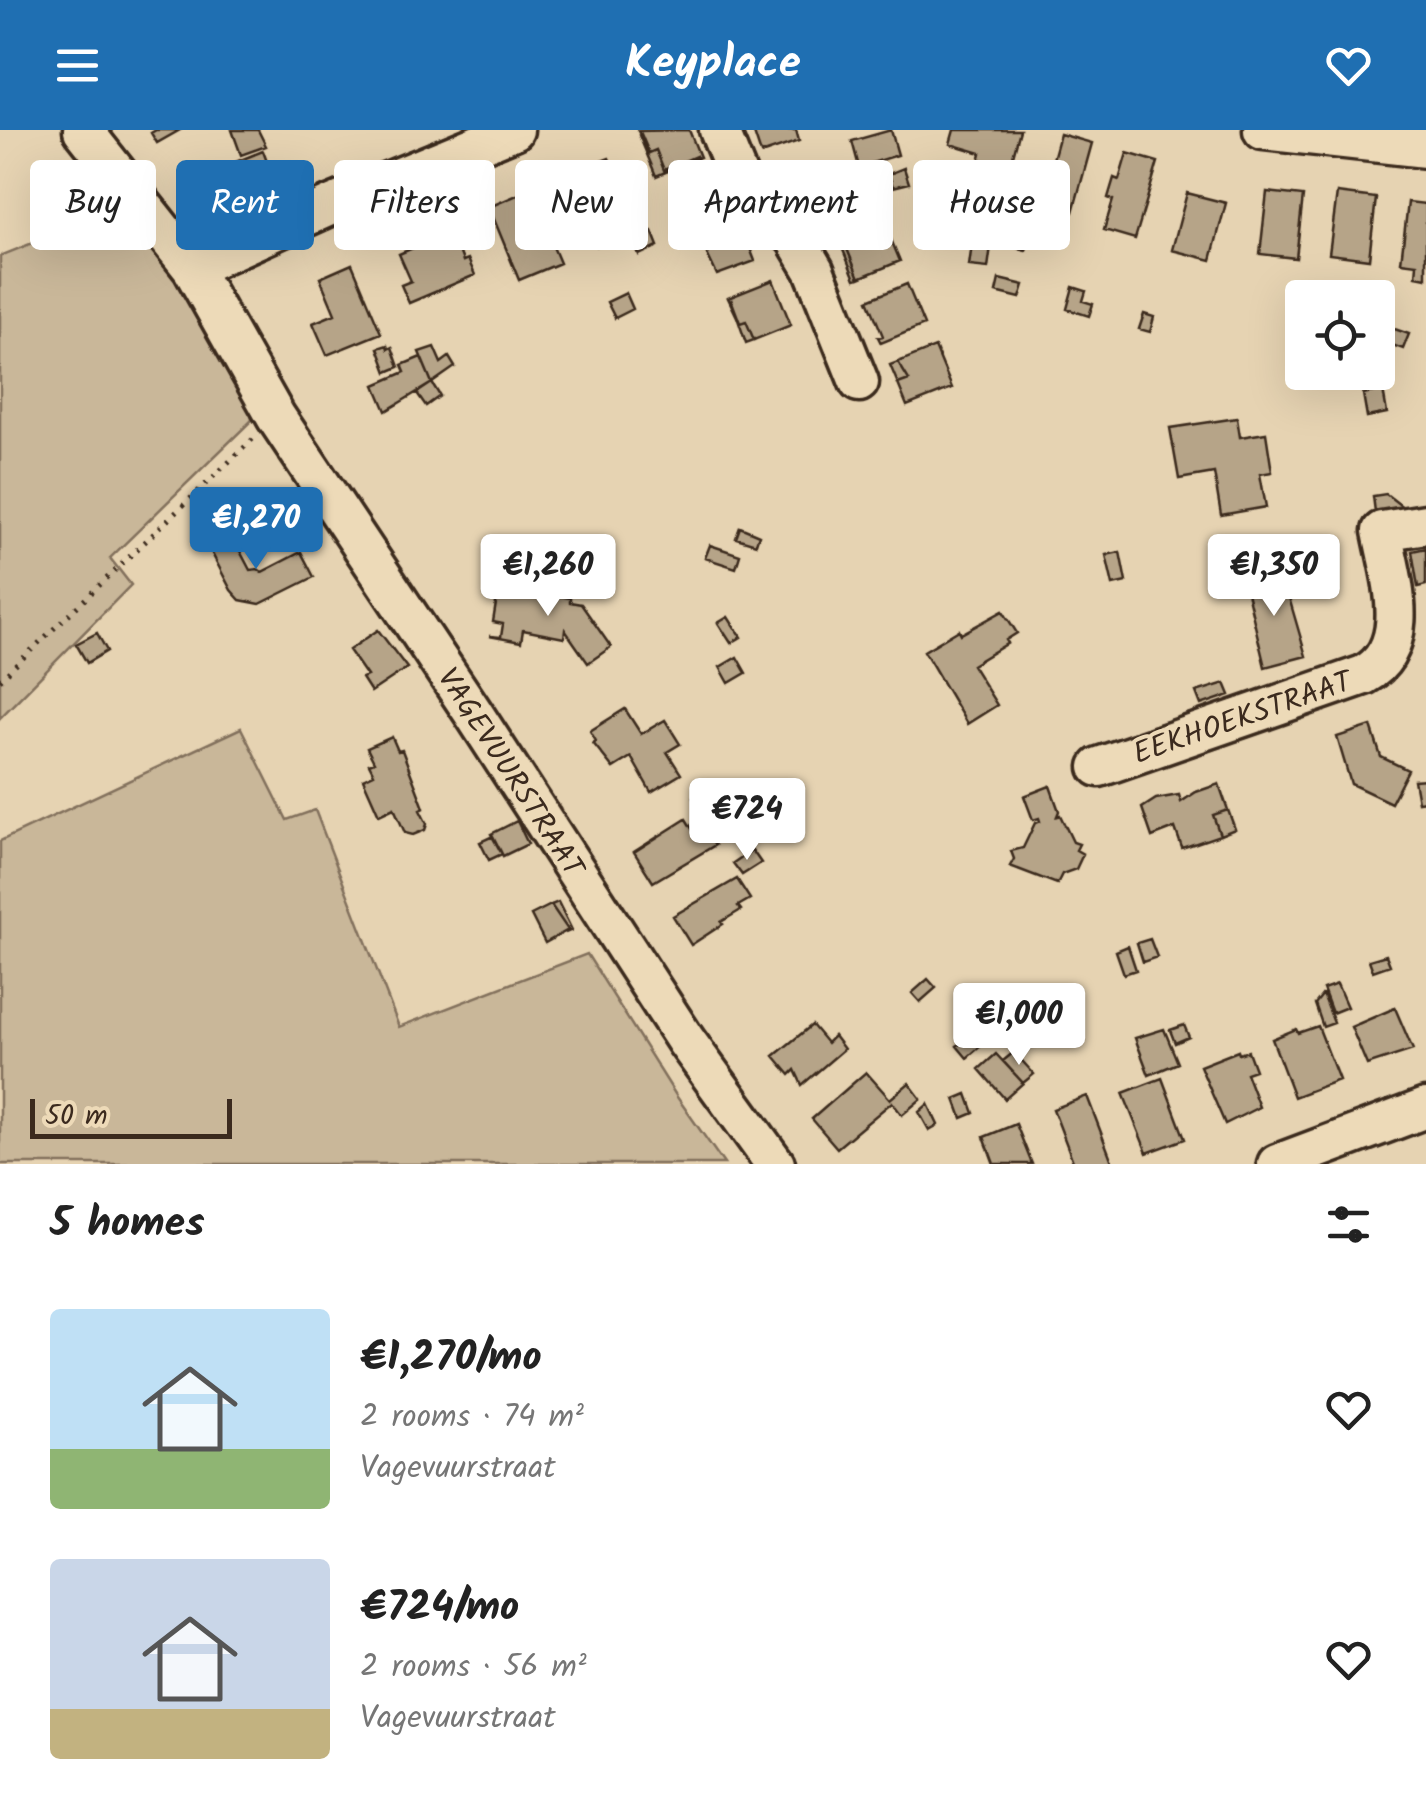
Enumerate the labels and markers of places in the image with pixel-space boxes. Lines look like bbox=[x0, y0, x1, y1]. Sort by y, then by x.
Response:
pin: €1,270 bbox=[175, 487, 337, 572]
pin: €1,260 bbox=[467, 534, 629, 619]
pin: €1,350 bbox=[1193, 534, 1355, 619]
pin: €724 bbox=[688, 778, 806, 863]
pin: €1,000 bbox=[938, 983, 1100, 1068]

